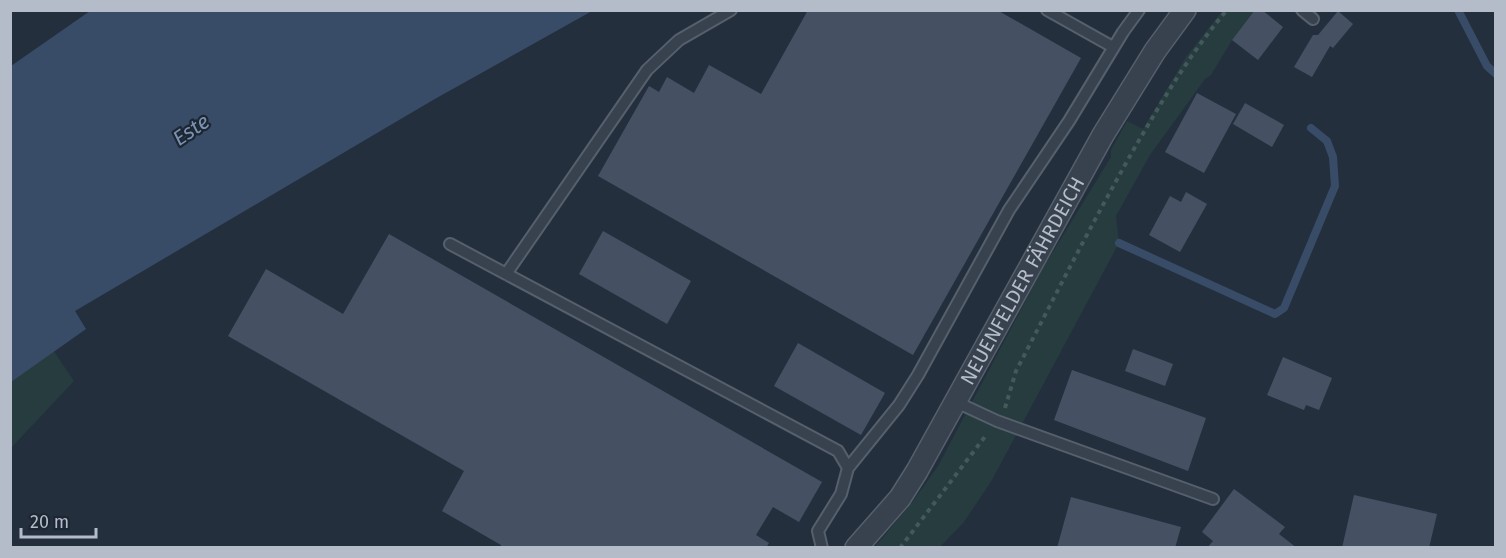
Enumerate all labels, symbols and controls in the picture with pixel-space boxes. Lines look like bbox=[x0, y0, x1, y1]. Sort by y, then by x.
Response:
water label: Este bbox=[168, 108, 214, 152]
street label: NEUENFELDER FÄHRDEICH bbox=[955, 173, 1089, 389]
scale bar bbox=[21, 501, 96, 539]
text: 20 m bbox=[30, 511, 69, 533]

